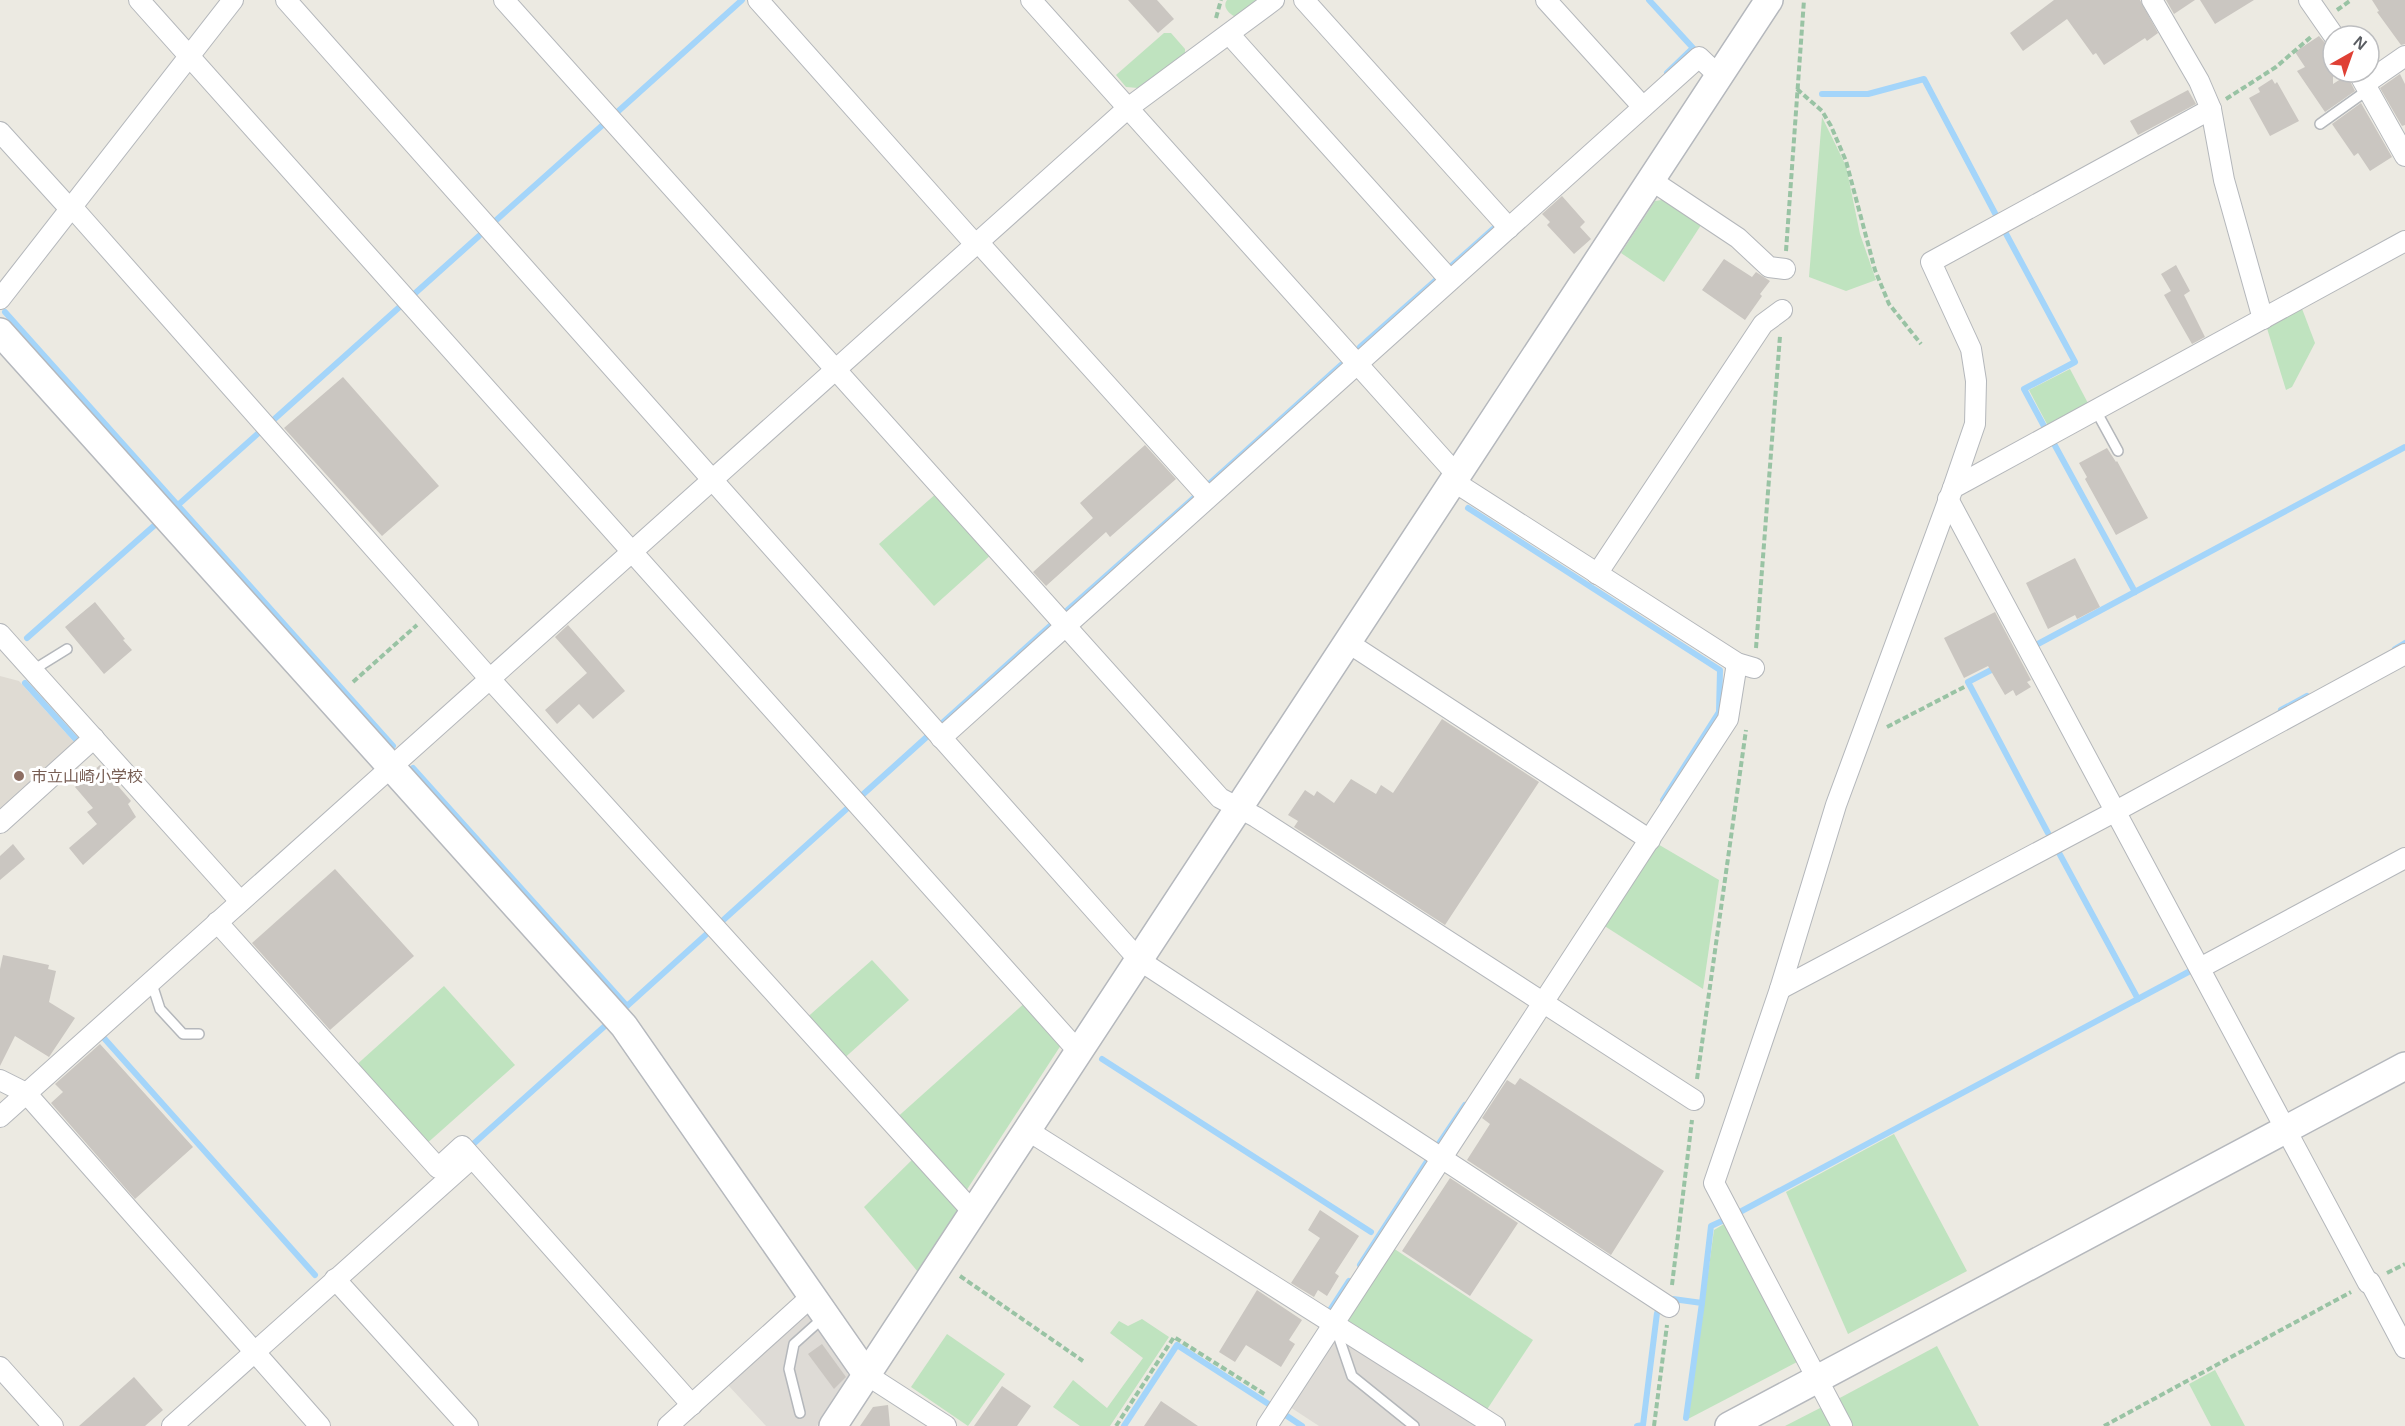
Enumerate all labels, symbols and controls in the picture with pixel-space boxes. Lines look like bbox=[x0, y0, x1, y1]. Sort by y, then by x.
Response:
north arrow bbox=[2321, 24, 2381, 84]
text: N bbox=[2350, 33, 2370, 53]
place label: 市立山崎小学校 bbox=[31, 768, 143, 785]
marker: 市立山崎小学校 bbox=[12, 769, 26, 783]

